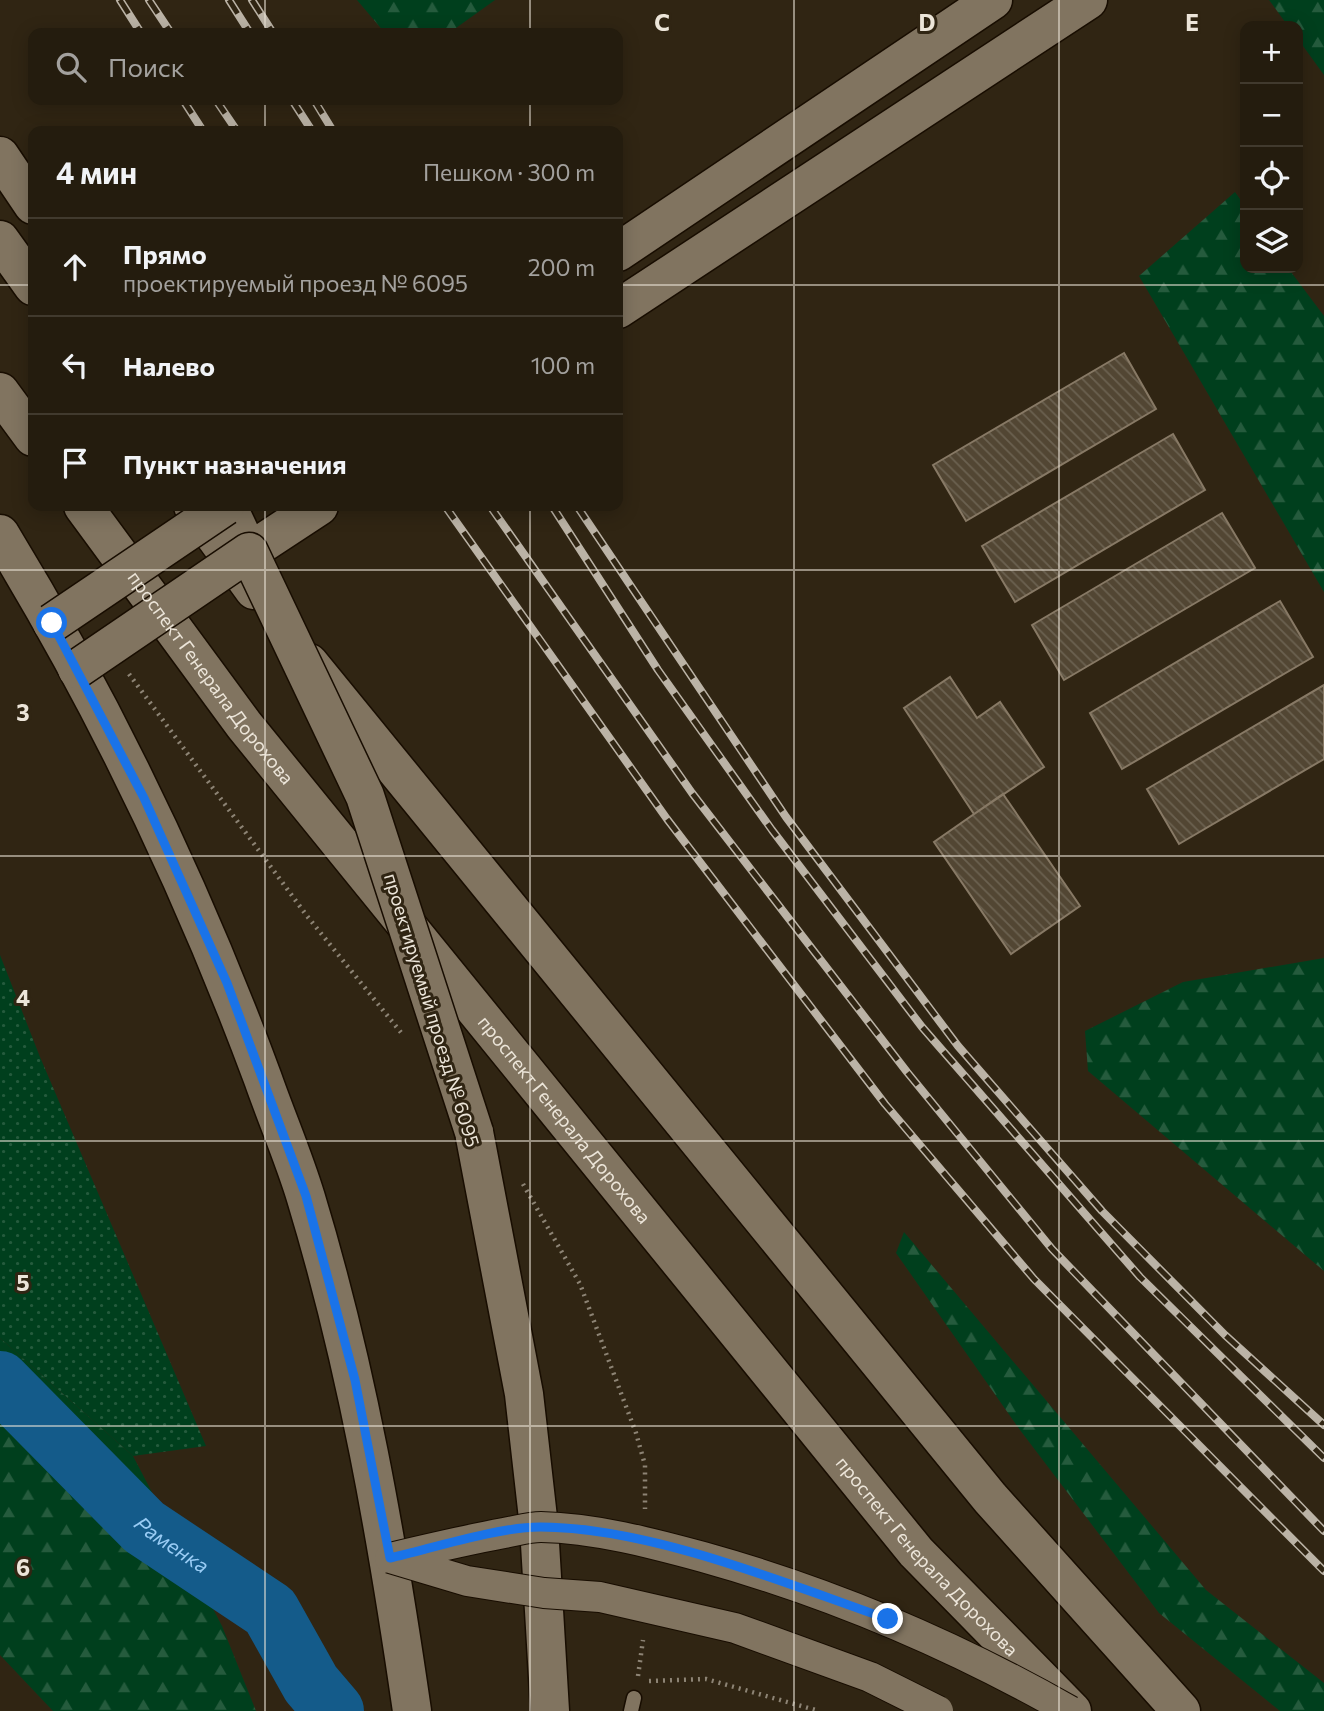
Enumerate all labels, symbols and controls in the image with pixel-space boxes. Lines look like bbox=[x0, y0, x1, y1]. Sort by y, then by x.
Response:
text: C bbox=[654, 8, 670, 36]
text: D bbox=[919, 8, 936, 36]
text: E bbox=[1185, 8, 1199, 36]
map controls bbox=[1240, 21, 1303, 273]
button: + bbox=[1240, 21, 1303, 84]
search box bbox=[28, 28, 623, 105]
icon: search bbox=[52, 48, 90, 86]
text: Поиск bbox=[108, 51, 185, 82]
button: − bbox=[1240, 84, 1303, 147]
button: locate bbox=[1240, 147, 1303, 210]
text: 4 мин bbox=[56, 153, 137, 190]
text: Пешком · 300 m bbox=[423, 158, 595, 186]
button: layers bbox=[1240, 210, 1303, 273]
text: Прямо bbox=[123, 238, 207, 269]
icon: ahead bbox=[56, 248, 94, 286]
text: 200 m bbox=[528, 253, 595, 281]
text: проектируемый проезд № 6095 bbox=[123, 269, 468, 297]
icon: left bbox=[56, 346, 94, 384]
text: Налево bbox=[123, 350, 215, 381]
text: 100 m bbox=[531, 351, 595, 379]
icon: arrive bbox=[56, 444, 94, 482]
text: Пункт назначения bbox=[123, 448, 347, 479]
street label: проспект Генерала Дорохова bbox=[124, 566, 299, 788]
route start bbox=[36, 607, 67, 638]
text: 3 bbox=[16, 698, 30, 726]
street label: проектируемый проезд № 6095 bbox=[380, 870, 485, 1150]
text: 4 bbox=[16, 983, 30, 1011]
street label: проспект Генерала Дорохова bbox=[474, 1010, 656, 1228]
text: 5 bbox=[16, 1268, 30, 1296]
street label: проспект Генерала Дорохова bbox=[832, 1451, 1023, 1660]
water label: Раменка bbox=[130, 1511, 214, 1578]
text: 6 bbox=[16, 1553, 30, 1581]
route end bbox=[872, 1603, 903, 1634]

